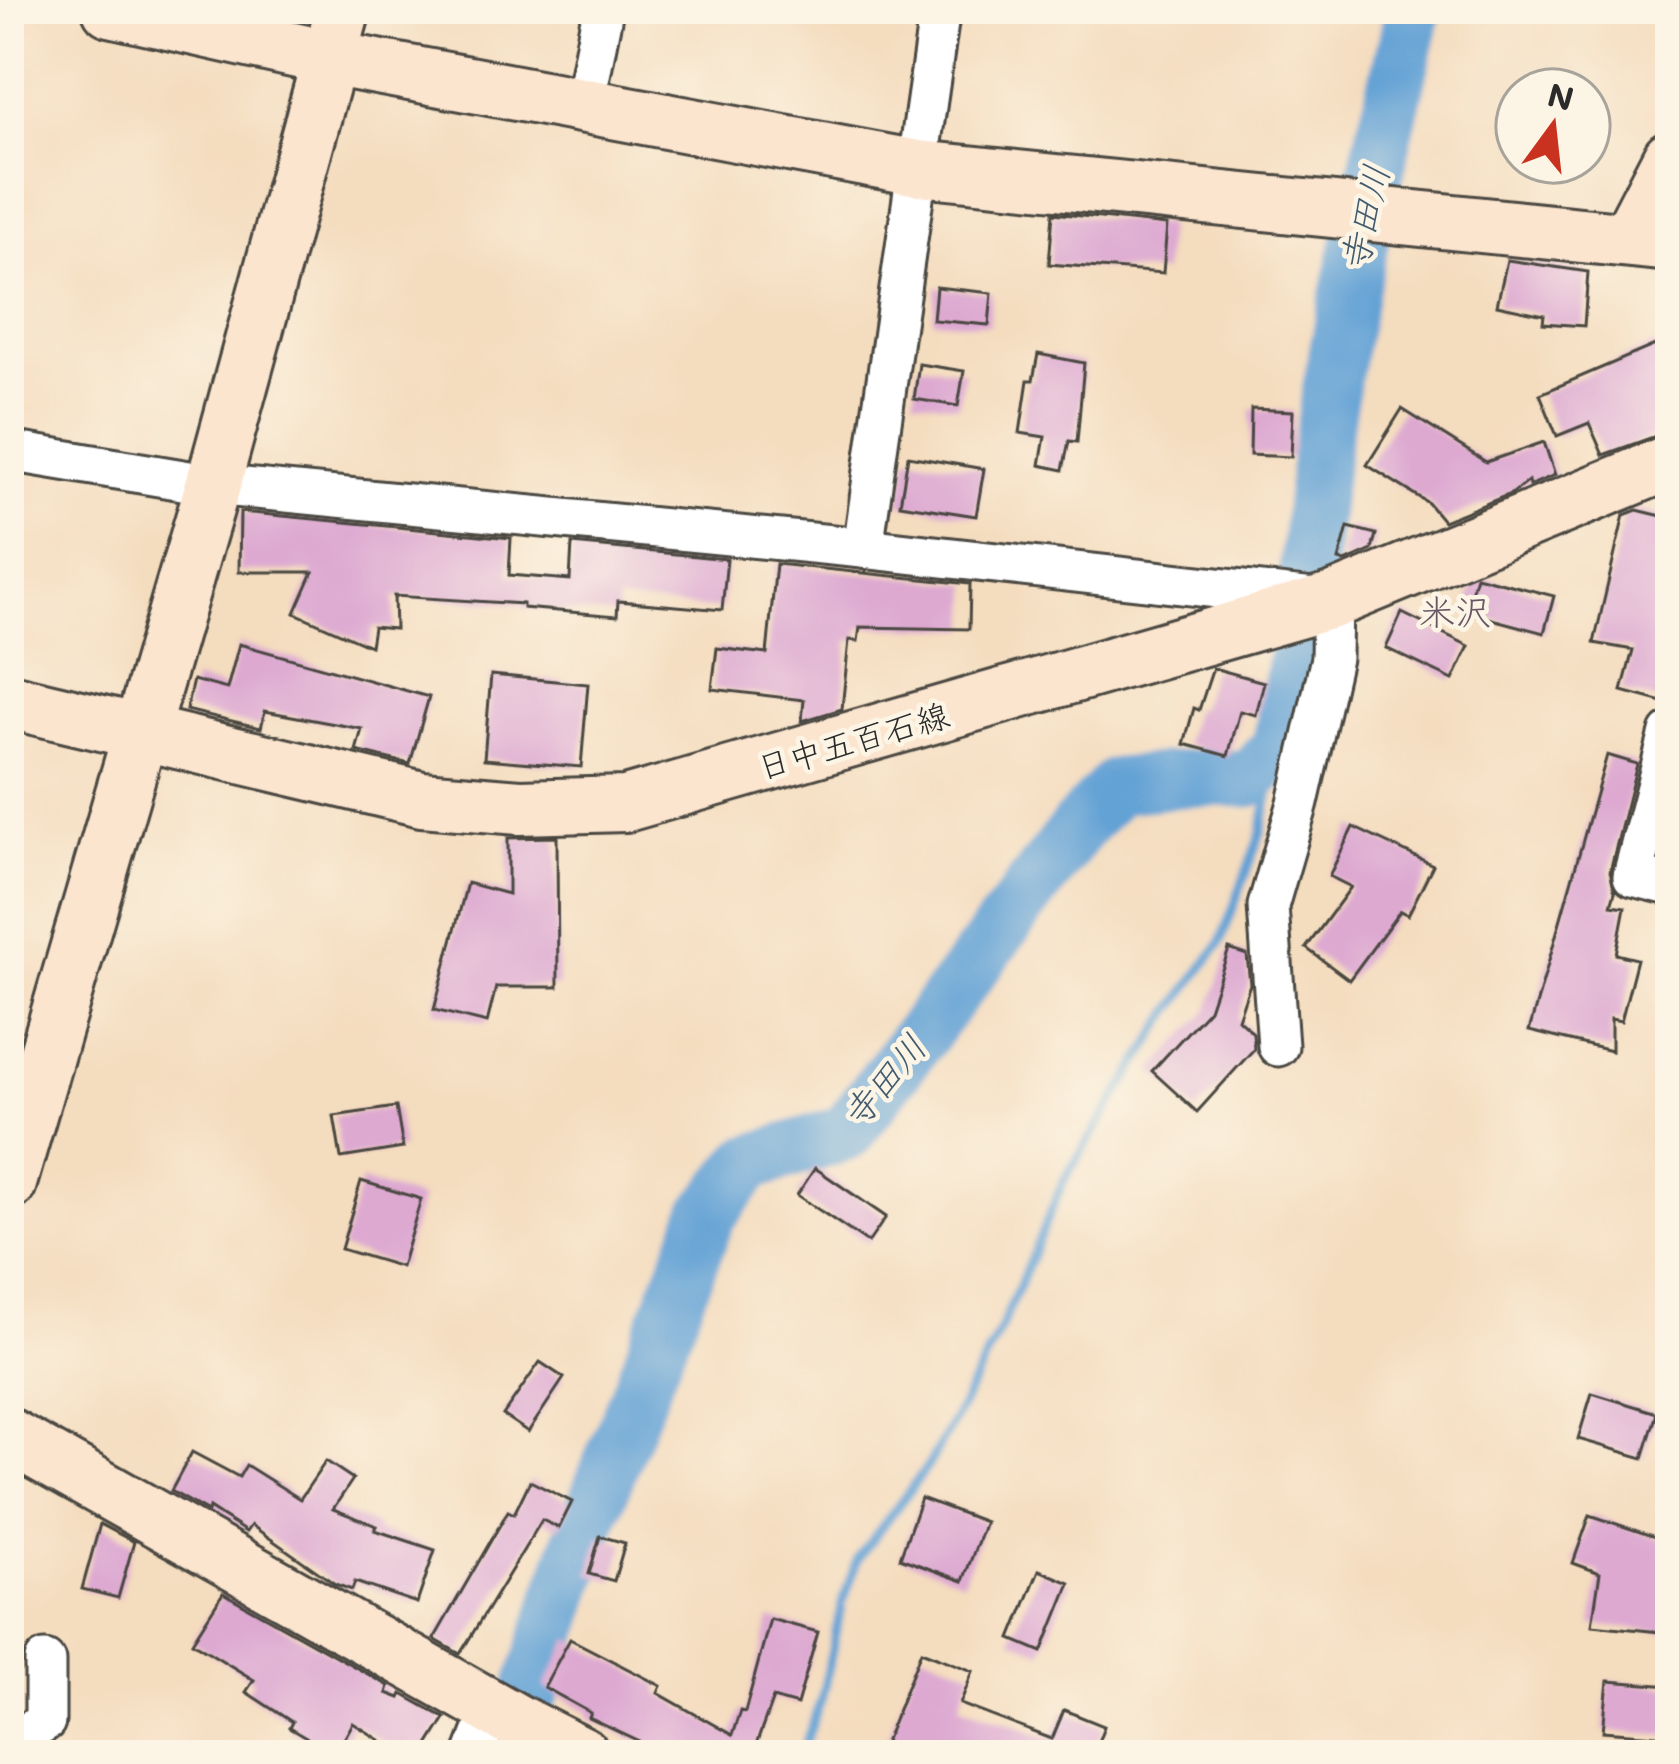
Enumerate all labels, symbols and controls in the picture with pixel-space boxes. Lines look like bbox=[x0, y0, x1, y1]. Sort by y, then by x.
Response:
north arrow bbox=[1493, 66, 1613, 186]
text: N bbox=[1543, 72, 1579, 120]
water label: 寺田川 bbox=[1328, 160, 1399, 276]
district label: 米沢 bbox=[1419, 587, 1491, 634]
street label: 日中五百石線 bbox=[751, 692, 954, 788]
water label: 寺田川 bbox=[830, 1024, 936, 1137]

